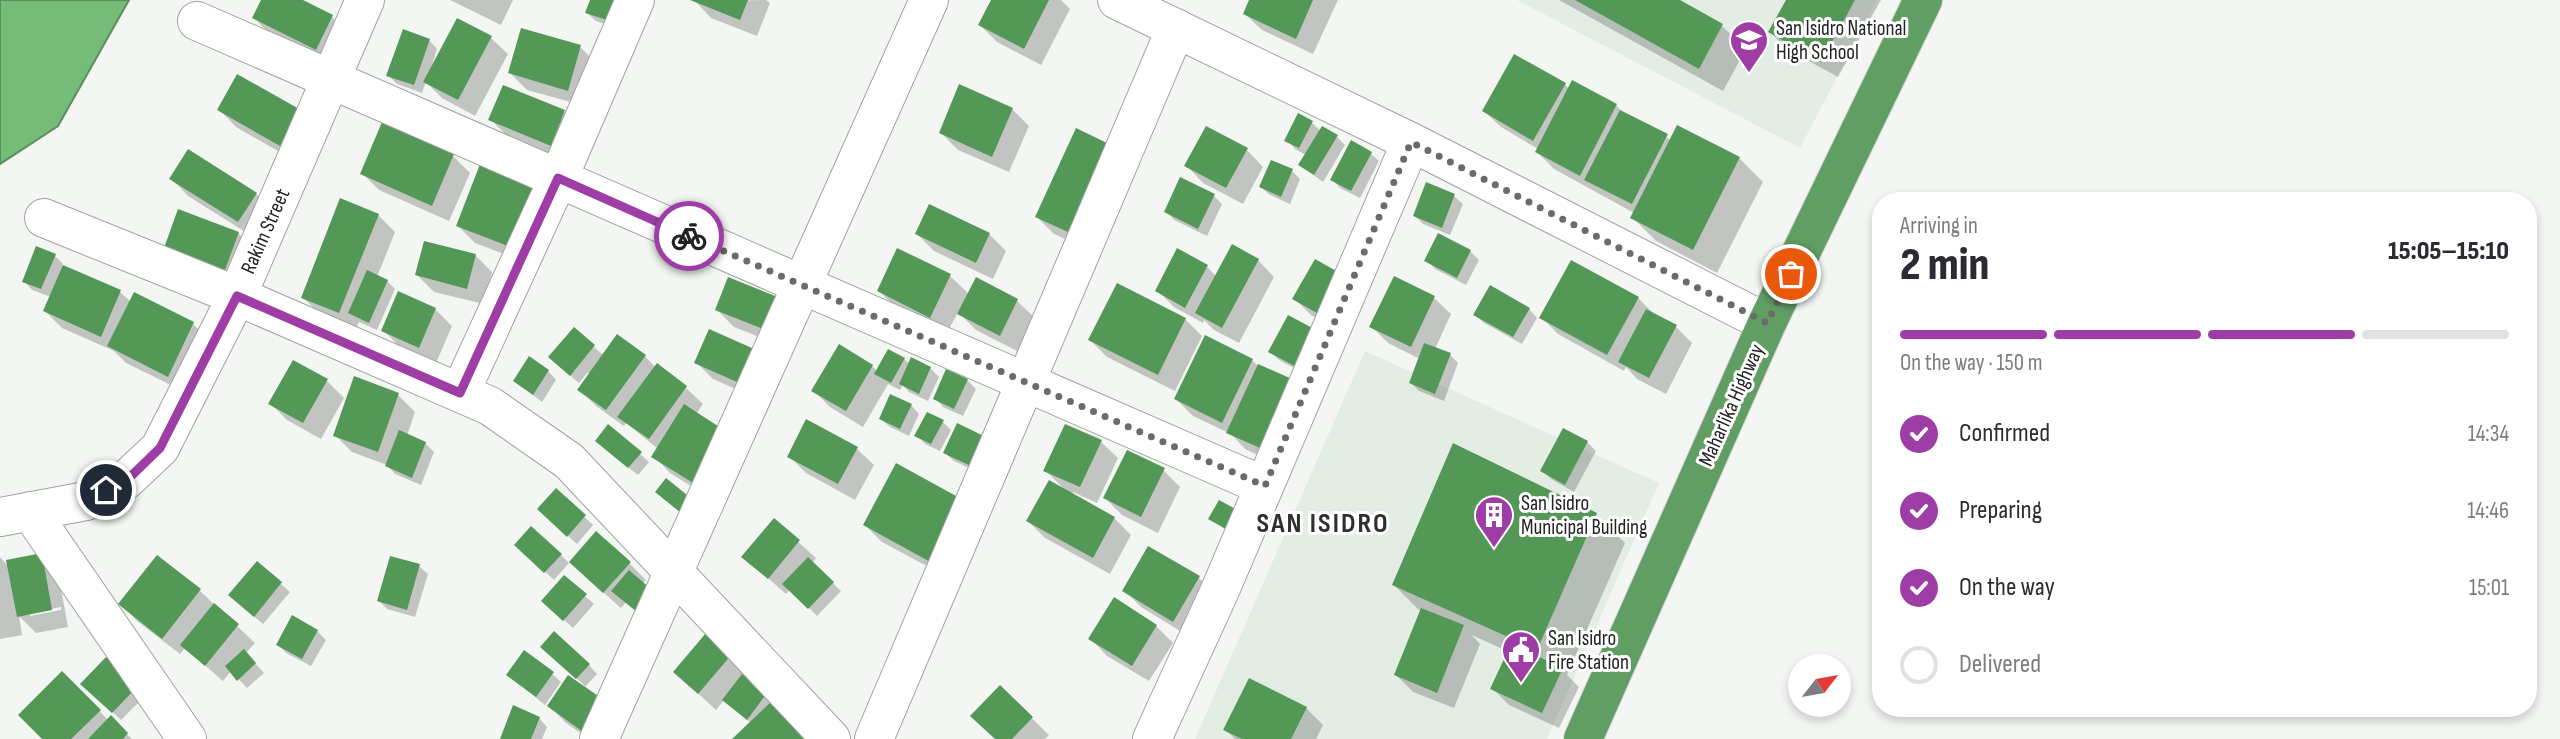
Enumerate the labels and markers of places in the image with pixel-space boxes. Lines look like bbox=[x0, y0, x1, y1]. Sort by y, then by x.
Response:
place label: San Isidro National High School bbox=[1776, 16, 1906, 65]
school or university icon: San Isidro National High School bbox=[1728, 19, 1770, 74]
pin bbox=[1761, 244, 1821, 304]
pin bbox=[76, 460, 136, 520]
place label: San Isidro Municipal Building bbox=[1521, 491, 1647, 540]
building icon: San Isidro Municipal Building bbox=[1473, 494, 1515, 549]
place label: San Isidro Fire Station bbox=[1548, 626, 1629, 675]
public building icon: San Isidro Fire Station bbox=[1500, 629, 1542, 684]

